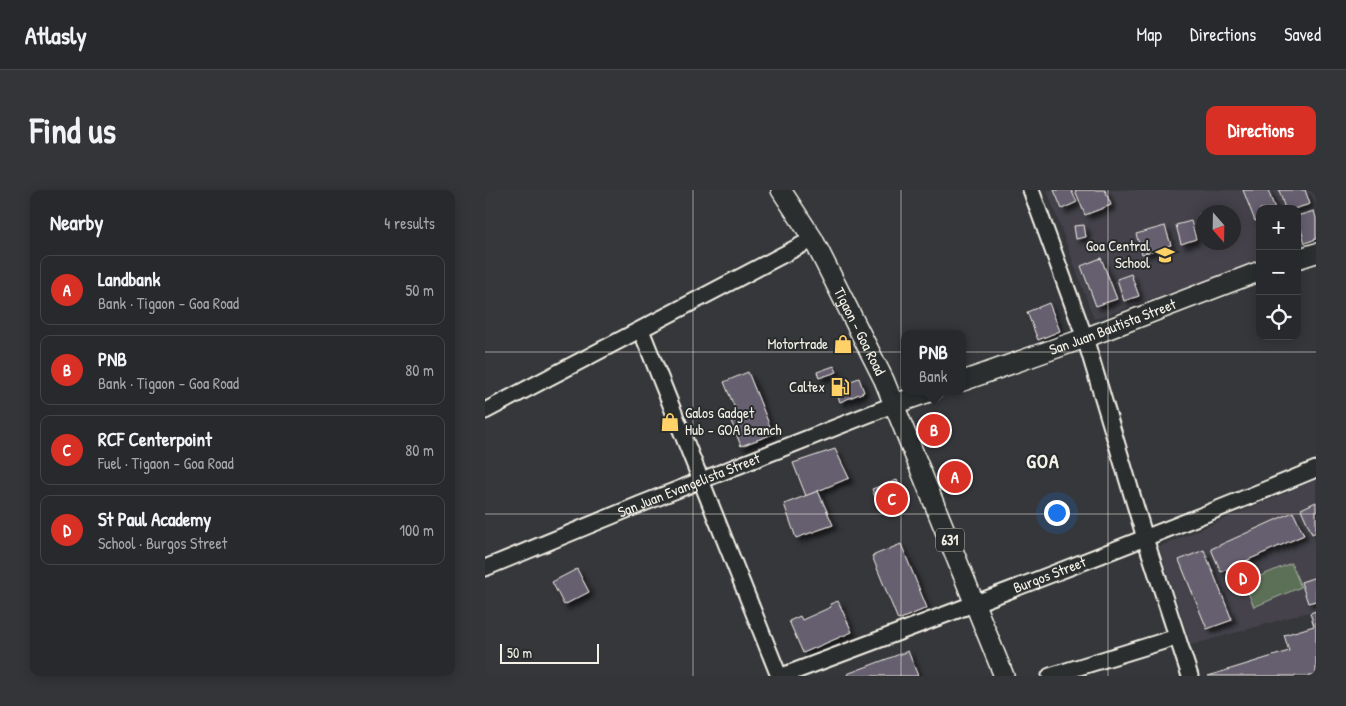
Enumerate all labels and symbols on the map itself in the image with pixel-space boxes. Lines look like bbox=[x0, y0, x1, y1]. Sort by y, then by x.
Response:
north arrow bbox=[1196, 205, 1241, 250]
place label: Goa Central School bbox=[1086, 235, 1150, 273]
school or university icon: Goa Central School bbox=[1154, 244, 1176, 266]
street label: Tigaon - Goa Road bbox=[829, 284, 891, 379]
street label: San Juan Bautista Street bbox=[1046, 293, 1180, 360]
place label: Motortrade bbox=[767, 333, 828, 354]
shop icon: Motortrade bbox=[832, 333, 854, 355]
place label: Caltex bbox=[789, 376, 825, 397]
fuel station icon: Caltex bbox=[829, 376, 851, 398]
place label: Galos Gadget Hub - GOA Branch bbox=[685, 402, 782, 440]
shop icon: Galos Gadget Hub - GOA Branch bbox=[659, 411, 681, 433]
pin: B bbox=[918, 411, 950, 449]
street label: San Juan Evangelista Street bbox=[614, 447, 764, 522]
district label: GOA bbox=[1026, 447, 1060, 474]
pin: A bbox=[939, 458, 971, 496]
pin: C bbox=[876, 480, 908, 518]
your location bbox=[1044, 500, 1070, 526]
road number: 631 bbox=[936, 528, 964, 552]
street label: Burgos Street bbox=[1010, 551, 1090, 598]
pin: D bbox=[1227, 559, 1259, 597]
scale bar bbox=[500, 641, 599, 664]

